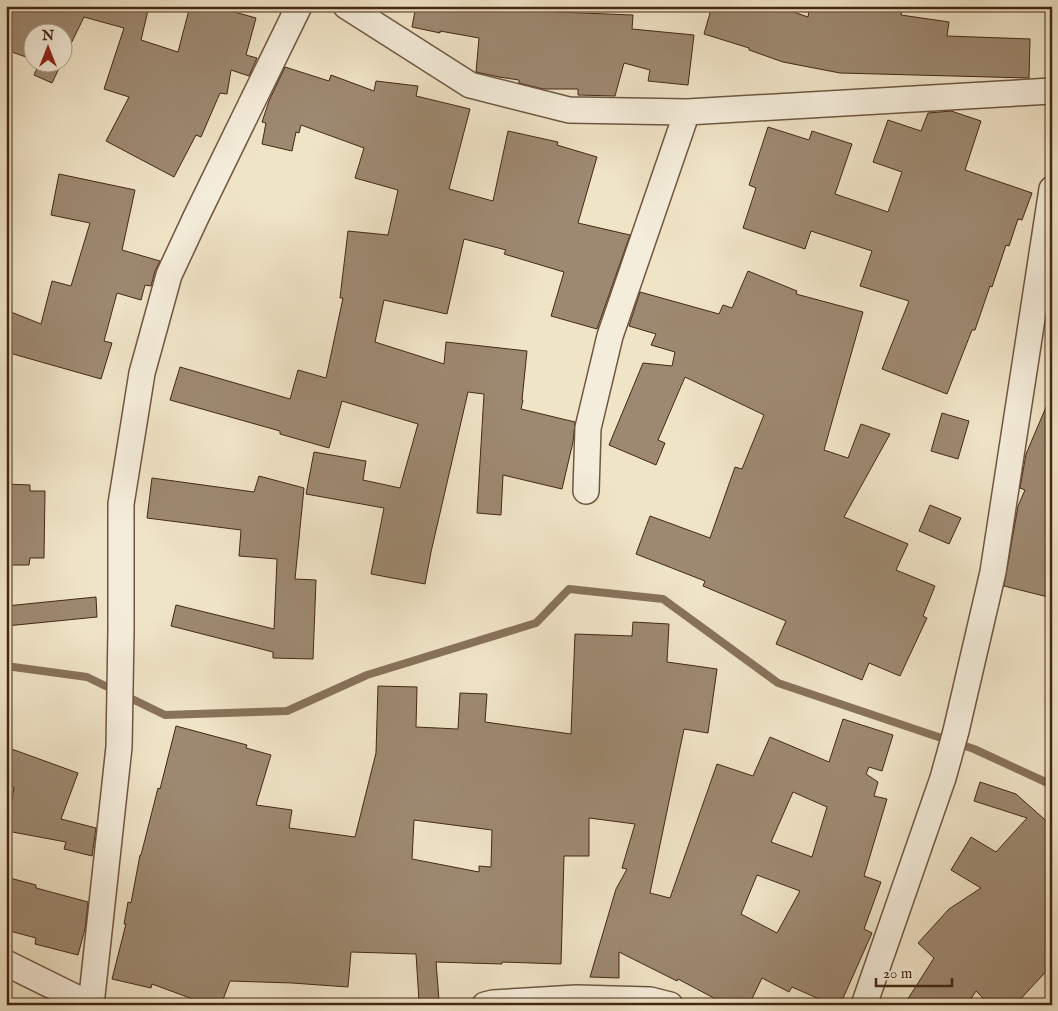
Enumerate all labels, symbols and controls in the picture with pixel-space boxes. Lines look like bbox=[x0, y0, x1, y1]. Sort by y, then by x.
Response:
north arrow bbox=[22, 22, 72, 72]
text: N bbox=[41, 27, 54, 45]
scale bar bbox=[876, 956, 952, 988]
text: 20 m bbox=[883, 964, 913, 983]

